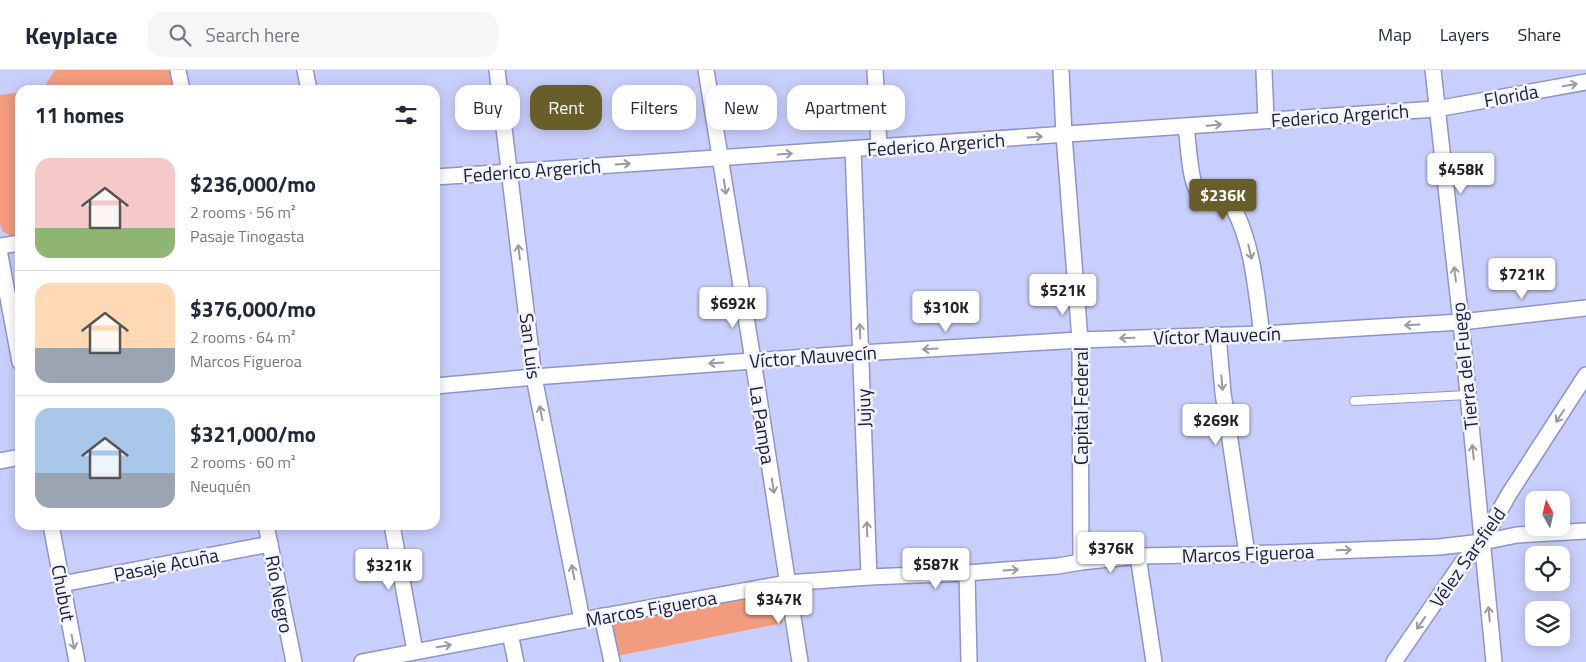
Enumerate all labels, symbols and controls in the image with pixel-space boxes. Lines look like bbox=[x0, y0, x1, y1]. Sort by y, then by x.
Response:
search box bbox=[148, 12, 498, 57]
text: Keyplace bbox=[25, 17, 118, 53]
text: Search here bbox=[206, 20, 300, 49]
icon: search bbox=[166, 21, 194, 49]
text: Map bbox=[1378, 21, 1412, 48]
text: Layers bbox=[1440, 21, 1489, 48]
text: Share bbox=[1517, 21, 1561, 48]
street label: Florida bbox=[1482, 76, 1541, 114]
one-way arrow bbox=[1562, 80, 1578, 89]
chip: Buy bbox=[455, 85, 520, 130]
chip: Rent bbox=[530, 85, 602, 130]
chip: Filters bbox=[612, 85, 696, 130]
chip: New bbox=[706, 85, 777, 130]
chip: Apartment bbox=[787, 85, 905, 130]
street label: Federico Argerich bbox=[1270, 96, 1410, 134]
text: 11 homes bbox=[35, 99, 124, 131]
icon: filters bbox=[392, 101, 420, 129]
one-way arrow bbox=[1206, 120, 1222, 129]
street label: Federico Argerich bbox=[866, 125, 1006, 163]
one-way arrow bbox=[1027, 132, 1043, 141]
one-way arrow bbox=[777, 149, 793, 158]
street label: Federico Argerich bbox=[462, 151, 602, 189]
pin: $458K bbox=[1426, 152, 1496, 195]
text: $458K bbox=[1438, 157, 1484, 181]
one-way arrow bbox=[615, 160, 631, 169]
text: $236,000/mo bbox=[190, 168, 316, 200]
icon: home bbox=[75, 178, 135, 238]
pin: $236K bbox=[1188, 178, 1258, 221]
one-way arrow bbox=[721, 179, 731, 195]
text: $236K bbox=[1200, 183, 1246, 207]
text: 2 rooms · 56 m² bbox=[190, 200, 295, 224]
text: Pasaje Tinogasta bbox=[190, 224, 304, 248]
one-way arrow bbox=[514, 244, 524, 260]
one-way arrow bbox=[1246, 244, 1255, 260]
pin: $721K bbox=[1487, 258, 1557, 300]
text: $721K bbox=[1499, 262, 1545, 286]
one-way arrow bbox=[1450, 266, 1460, 282]
pin: $521K bbox=[1028, 274, 1098, 316]
text: $521K bbox=[1040, 278, 1086, 302]
pin: $692K bbox=[698, 286, 768, 329]
pin: $310K bbox=[911, 290, 981, 333]
text: $692K bbox=[710, 291, 756, 315]
text: $376,000/mo bbox=[190, 293, 316, 325]
text: $310K bbox=[923, 295, 969, 319]
street label: Tierra del Fuego bbox=[1443, 301, 1485, 431]
icon: home bbox=[75, 303, 135, 363]
street label: San Luis bbox=[513, 311, 549, 381]
street label: Víctor Mauvecín bbox=[1153, 318, 1281, 352]
one-way arrow bbox=[1404, 320, 1420, 329]
one-way arrow bbox=[855, 324, 864, 340]
text: 2 rooms · 64 m² bbox=[190, 325, 295, 349]
one-way arrow bbox=[1120, 333, 1136, 343]
street label: Víctor Mauvecín bbox=[748, 337, 878, 375]
one-way arrow bbox=[922, 344, 938, 353]
street label: Capital Federal bbox=[1066, 347, 1095, 465]
text: Marcos Figueroa bbox=[190, 349, 302, 373]
one-way arrow bbox=[708, 358, 724, 368]
one-way arrow bbox=[1218, 375, 1227, 391]
street label: La Pampa bbox=[743, 384, 784, 467]
street label: Jujuy bbox=[848, 388, 878, 428]
pin: $269K bbox=[1181, 404, 1251, 446]
one-way arrow bbox=[536, 405, 546, 421]
text: $269K bbox=[1193, 408, 1239, 432]
one-way arrow bbox=[1554, 409, 1564, 423]
text: $321,000/mo bbox=[190, 418, 316, 450]
icon: home bbox=[75, 428, 135, 488]
one-way arrow bbox=[1468, 444, 1478, 460]
text: 2 rooms · 60 m² bbox=[190, 450, 295, 474]
text: Neuquén bbox=[190, 474, 251, 498]
one-way arrow bbox=[768, 478, 778, 494]
north arrow bbox=[1525, 491, 1570, 536]
map controls bbox=[1525, 491, 1570, 646]
street label: Vélez Sarsfield bbox=[1422, 501, 1512, 613]
one-way arrow bbox=[863, 521, 872, 537]
pin: $376K bbox=[1076, 532, 1146, 574]
text: $376K bbox=[1088, 536, 1134, 560]
street label: Marcos Figueroa bbox=[1181, 536, 1315, 570]
street label: Pasaje Acuña bbox=[111, 540, 221, 588]
one-way arrow bbox=[1336, 545, 1352, 555]
button: locate bbox=[1525, 546, 1570, 591]
pin: $321K bbox=[354, 548, 424, 591]
pin: $587K bbox=[901, 548, 971, 590]
text: $587K bbox=[913, 552, 959, 576]
street label: Río Negro bbox=[258, 553, 302, 635]
text: $321K bbox=[366, 553, 412, 577]
street label: Chubut bbox=[44, 562, 84, 624]
one-way arrow bbox=[568, 565, 577, 581]
one-way arrow bbox=[1002, 565, 1018, 575]
street label: Marcos Figueroa bbox=[583, 582, 719, 634]
pin: $347K bbox=[744, 582, 814, 625]
text: $347K bbox=[756, 587, 802, 611]
button: layers bbox=[1525, 601, 1570, 646]
one-way arrow bbox=[1484, 606, 1494, 622]
one-way arrow bbox=[1416, 616, 1426, 630]
one-way arrow bbox=[69, 633, 78, 649]
one-way arrow bbox=[436, 640, 452, 650]

